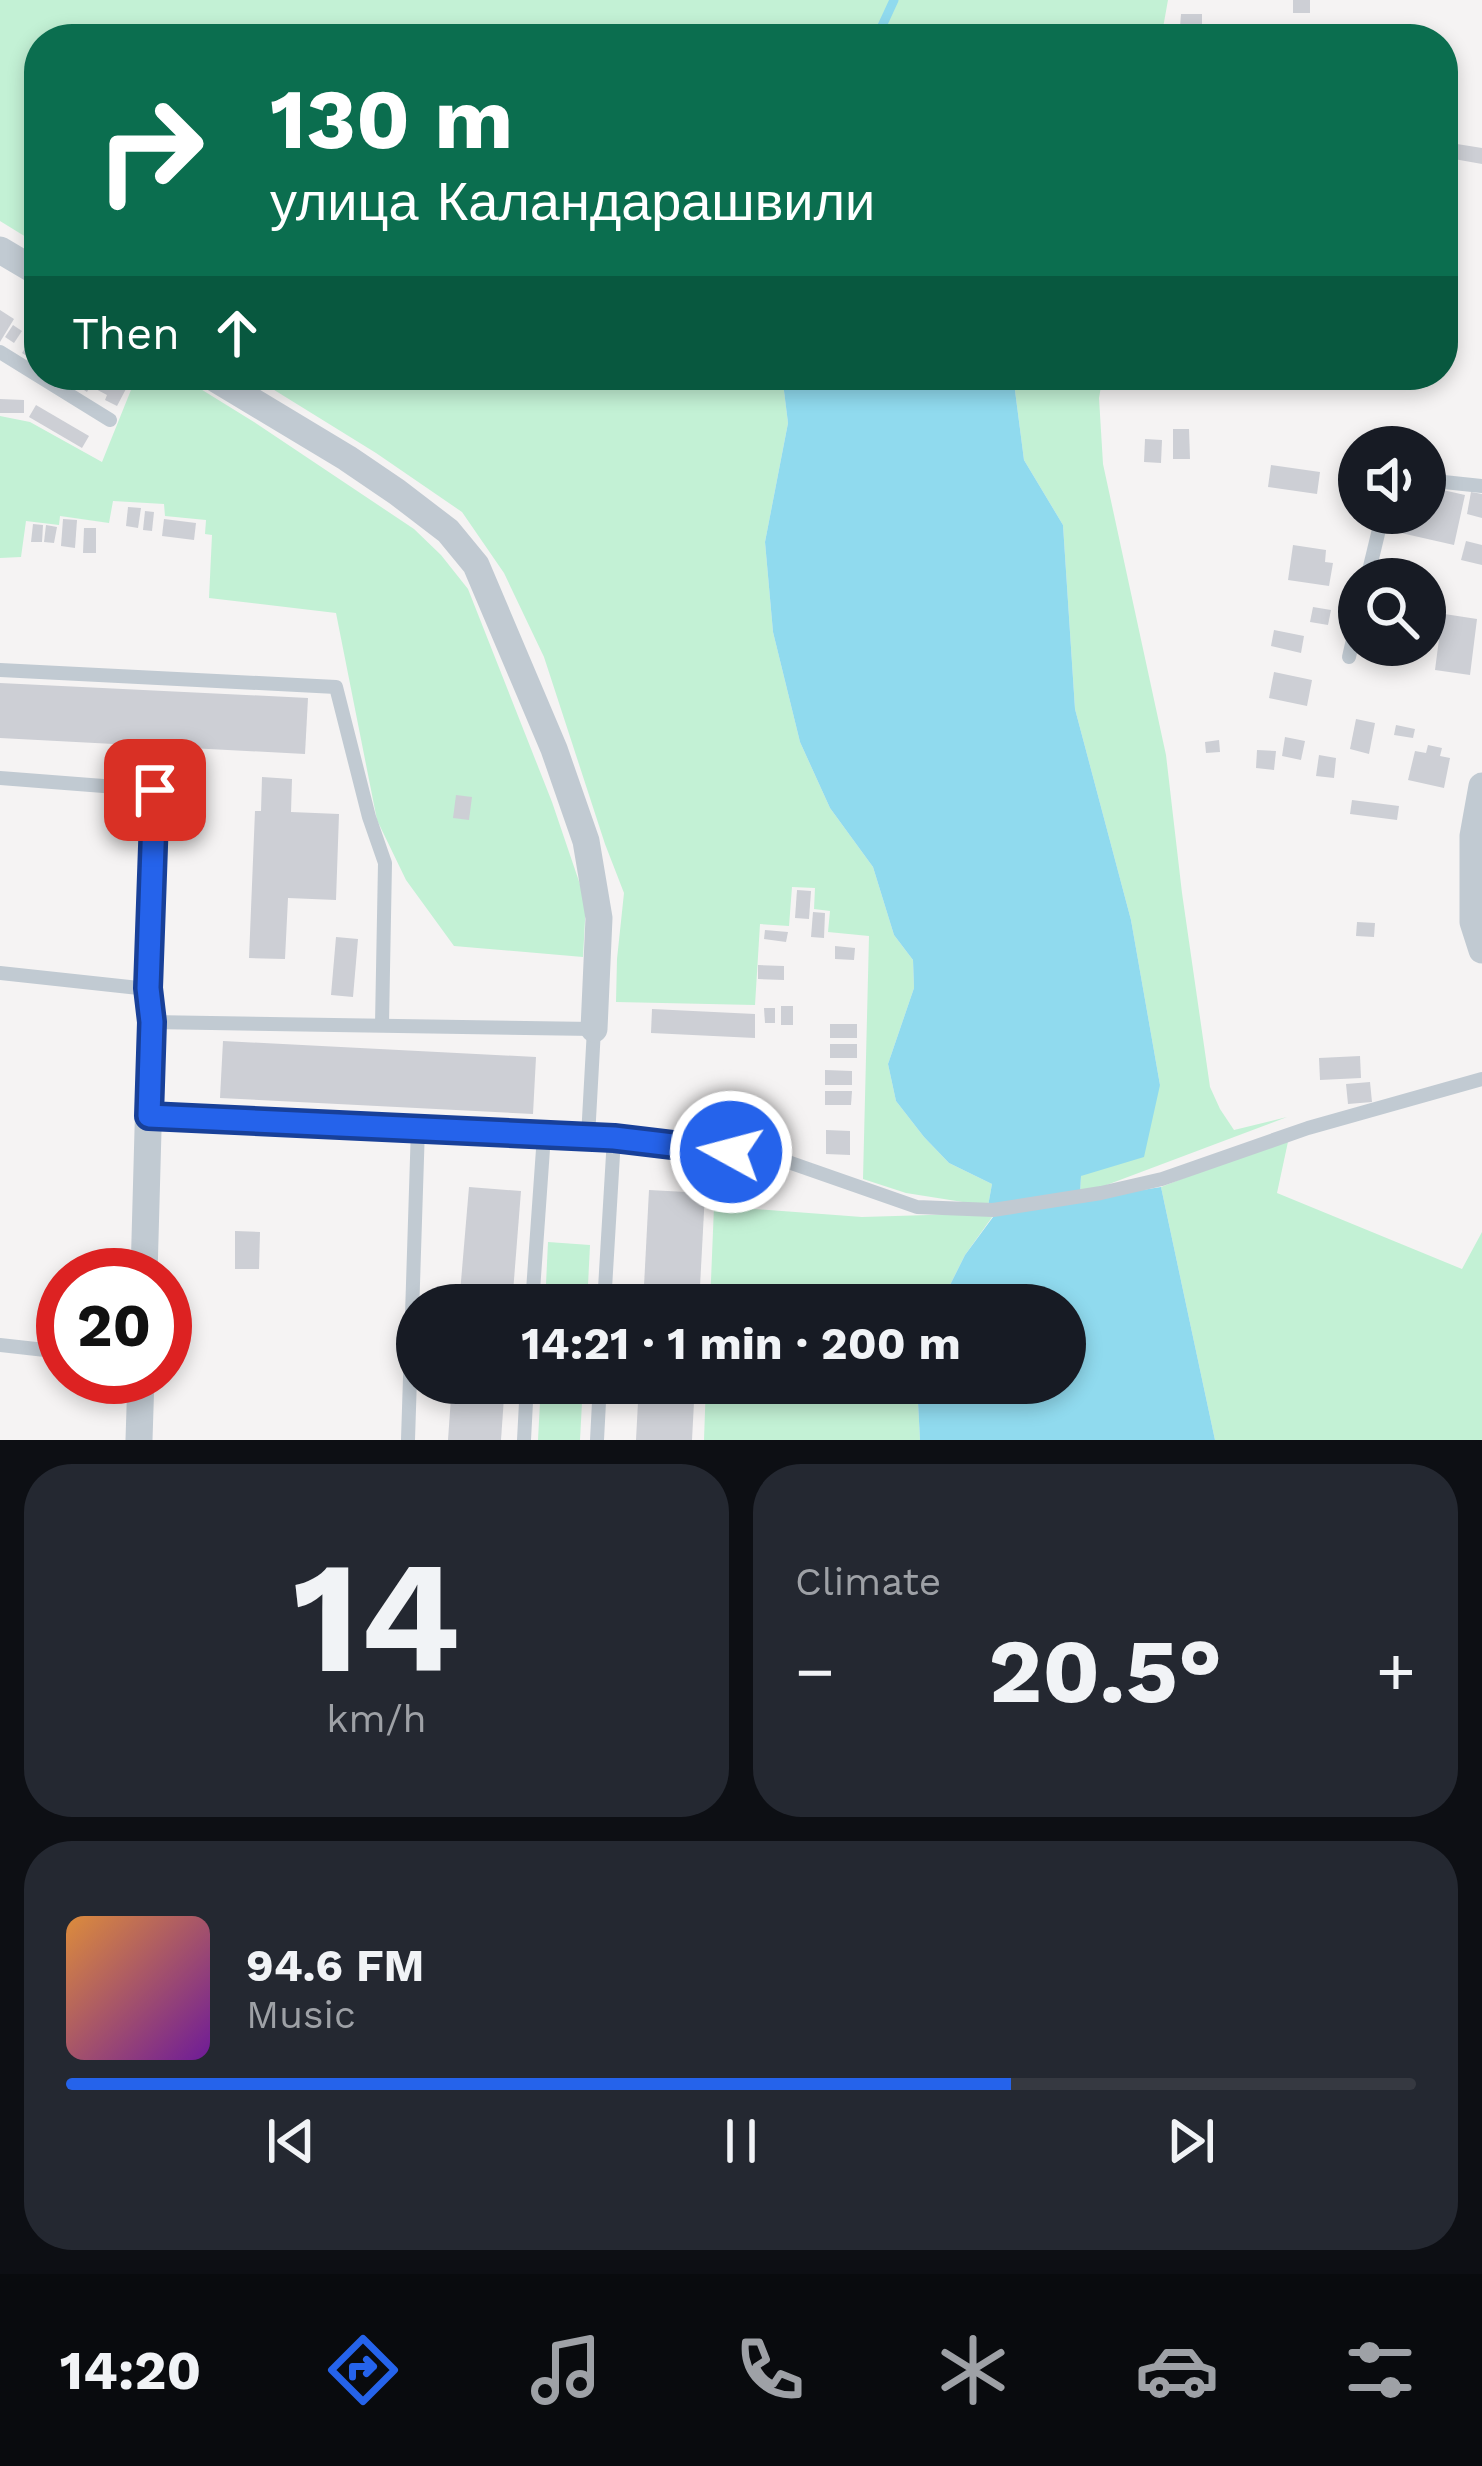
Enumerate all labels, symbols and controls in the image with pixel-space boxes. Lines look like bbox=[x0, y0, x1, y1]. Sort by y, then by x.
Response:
text: 130 m bbox=[270, 70, 513, 168]
icon: right bbox=[72, 72, 228, 228]
text: улица Каландарашвили bbox=[270, 170, 875, 233]
icon: ahead bbox=[204, 300, 270, 366]
text: Then bbox=[72, 307, 180, 360]
map controls bbox=[1338, 426, 1446, 666]
button: sound bbox=[1338, 426, 1446, 534]
button: search bbox=[1338, 558, 1446, 666]
pin bbox=[104, 739, 206, 841]
icon: arrive bbox=[122, 757, 188, 823]
position arrow bbox=[668, 1089, 794, 1215]
speed limit sign: 20 bbox=[36, 1248, 192, 1404]
text: 14:21 · 1 min · 200 m bbox=[521, 1317, 961, 1370]
text: 14 bbox=[292, 1526, 461, 1709]
text: Climate bbox=[795, 1559, 941, 1604]
text: 20.5° bbox=[989, 1618, 1222, 1724]
text: − bbox=[795, 1633, 835, 1710]
text: + bbox=[1376, 1633, 1416, 1710]
text: km/h bbox=[326, 1696, 427, 1741]
text: 94.6 FM bbox=[246, 1939, 424, 1992]
text: Music bbox=[246, 1992, 356, 2037]
icon: previous bbox=[258, 2108, 324, 2174]
icon: pause bbox=[708, 2108, 774, 2174]
icon: next bbox=[1158, 2108, 1224, 2174]
icon: directions bbox=[321, 2328, 405, 2412]
icon: music bbox=[524, 2328, 608, 2412]
icon: phone bbox=[728, 2328, 812, 2412]
icon: climate bbox=[931, 2328, 1015, 2412]
icon: car bbox=[1135, 2328, 1219, 2412]
icon: filters bbox=[1338, 2328, 1422, 2412]
text: 14:20 bbox=[60, 2339, 201, 2402]

